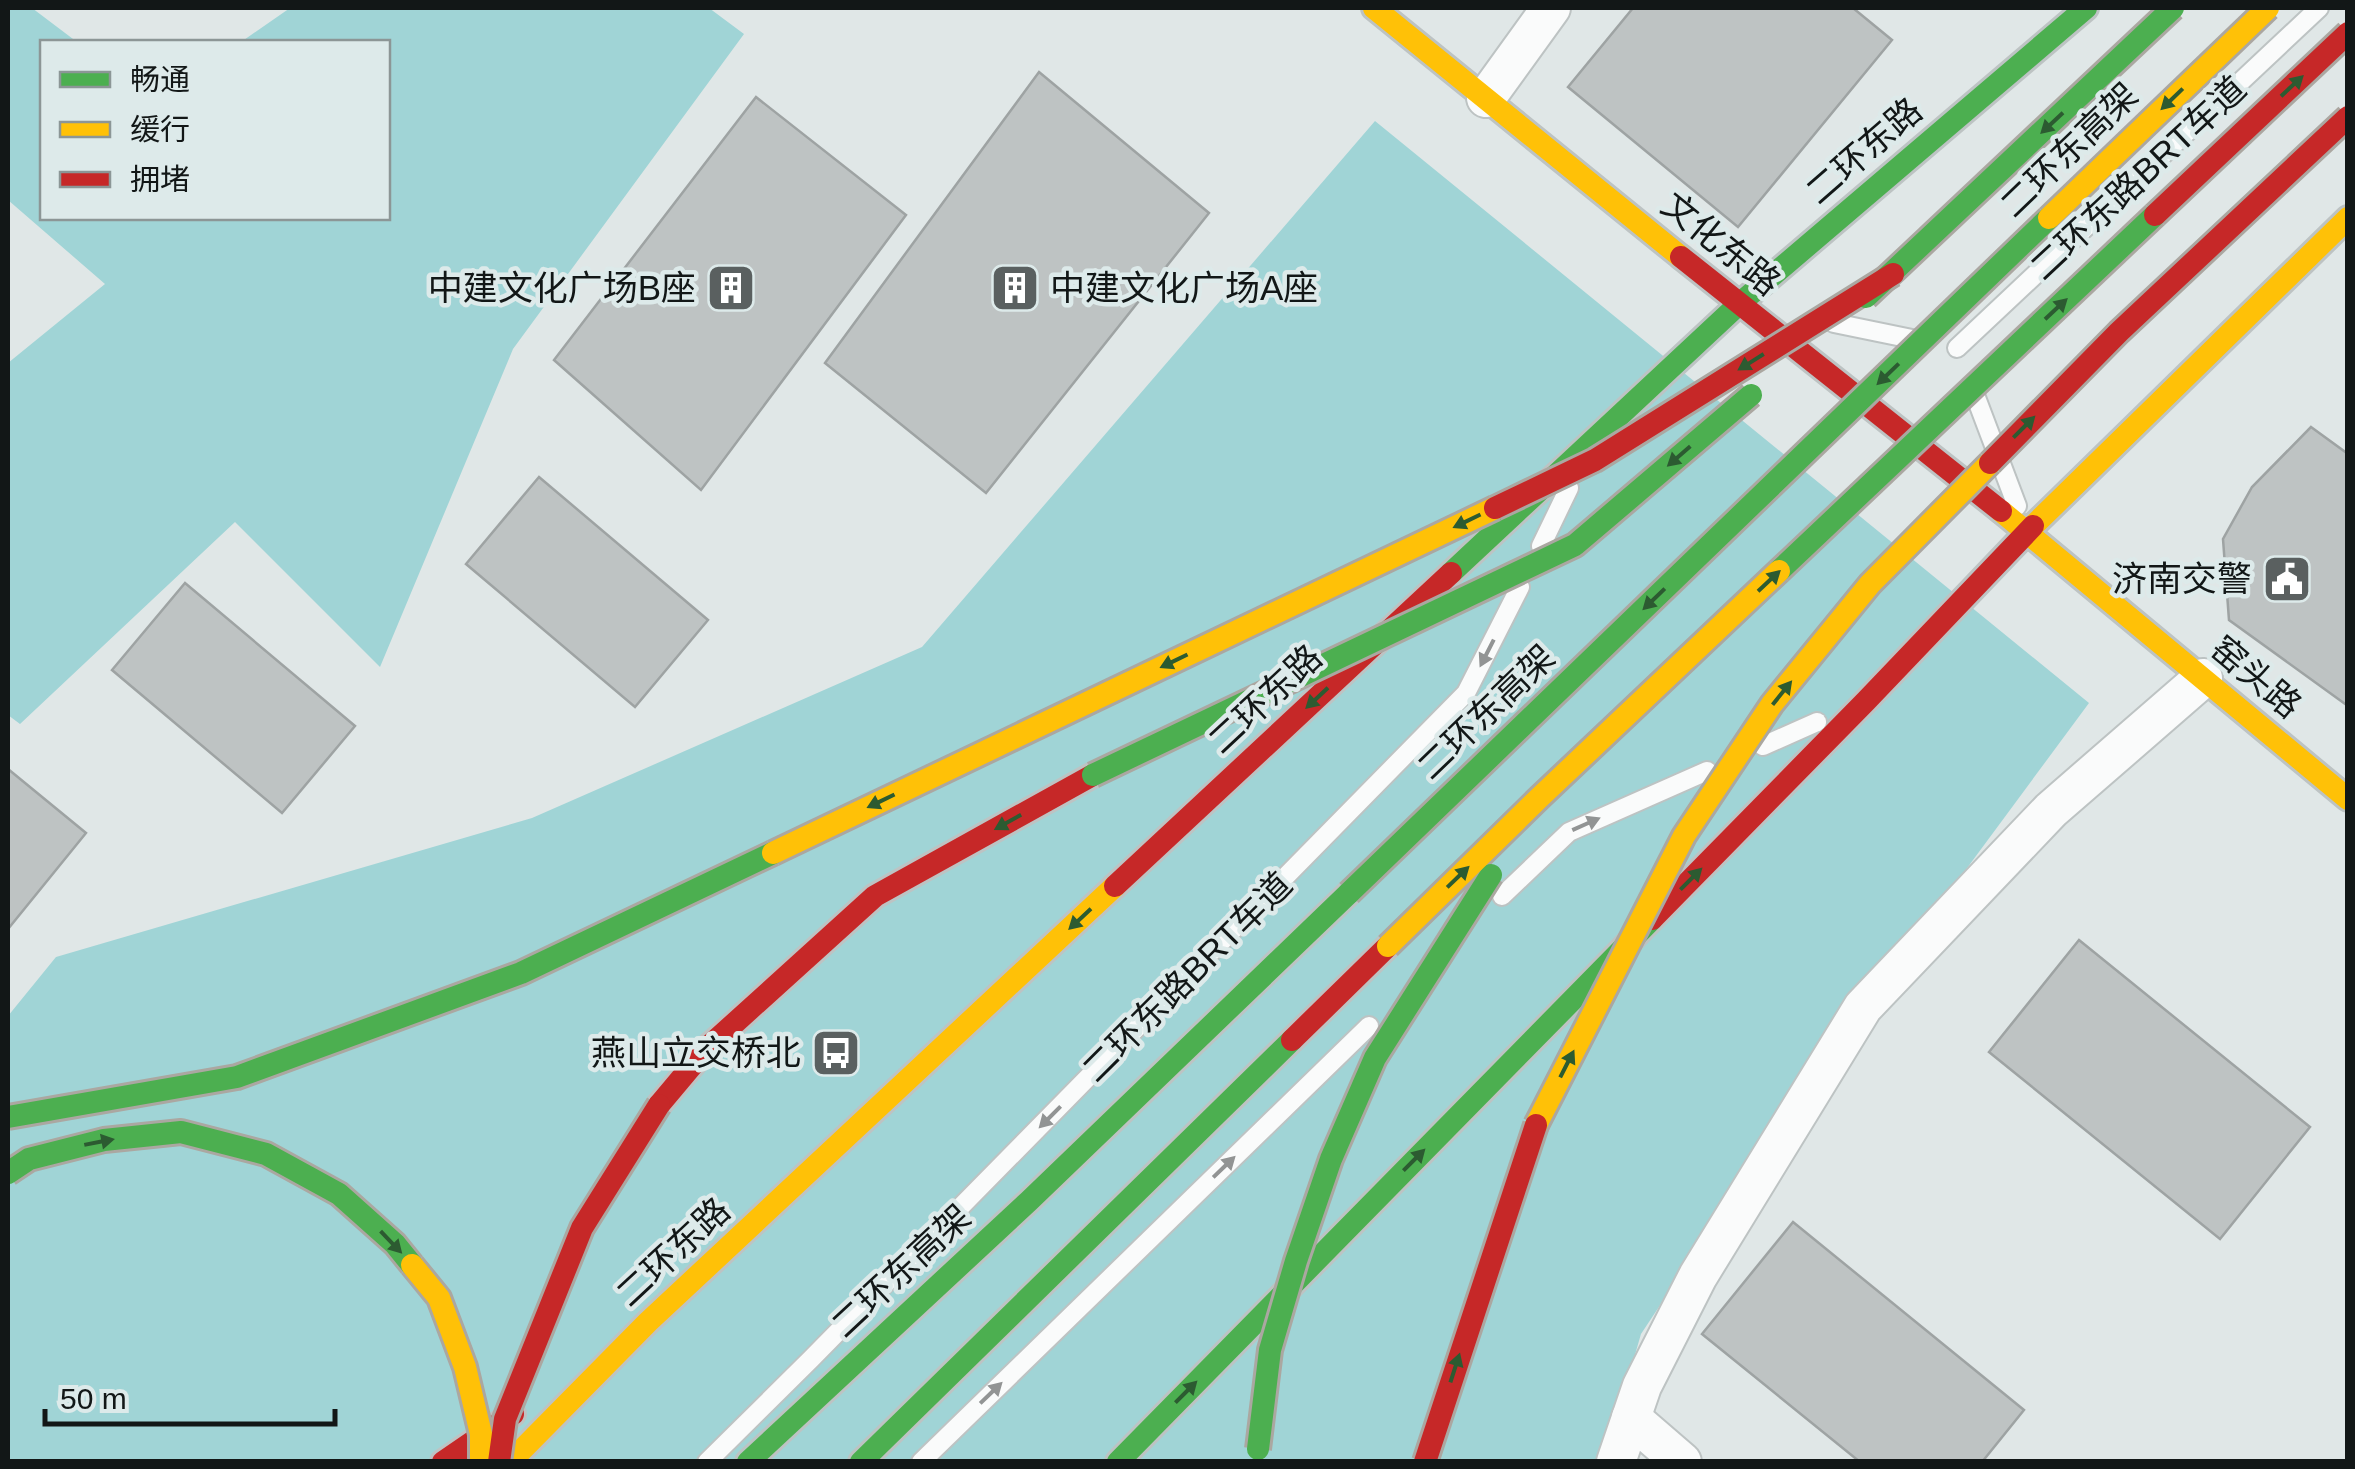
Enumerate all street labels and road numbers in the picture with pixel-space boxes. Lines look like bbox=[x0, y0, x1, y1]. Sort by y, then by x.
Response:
street label: 二环东路BRT车道 bbox=[2022, 68, 2253, 287]
street label: 二环东高架 bbox=[1992, 75, 2145, 224]
street label: 二环东路 bbox=[1798, 90, 1929, 211]
street label: 文化东路 bbox=[1655, 184, 1788, 303]
street label: 窑头路 bbox=[2204, 628, 2309, 725]
street label: 二环东路 bbox=[1200, 637, 1329, 761]
street label: 二环东高架 bbox=[1409, 637, 1562, 786]
street label: 二环东路BRT车道 bbox=[1074, 864, 1299, 1089]
street label: 二环东路 bbox=[608, 1190, 737, 1314]
street label: 二环东高架 bbox=[823, 1197, 978, 1345]

